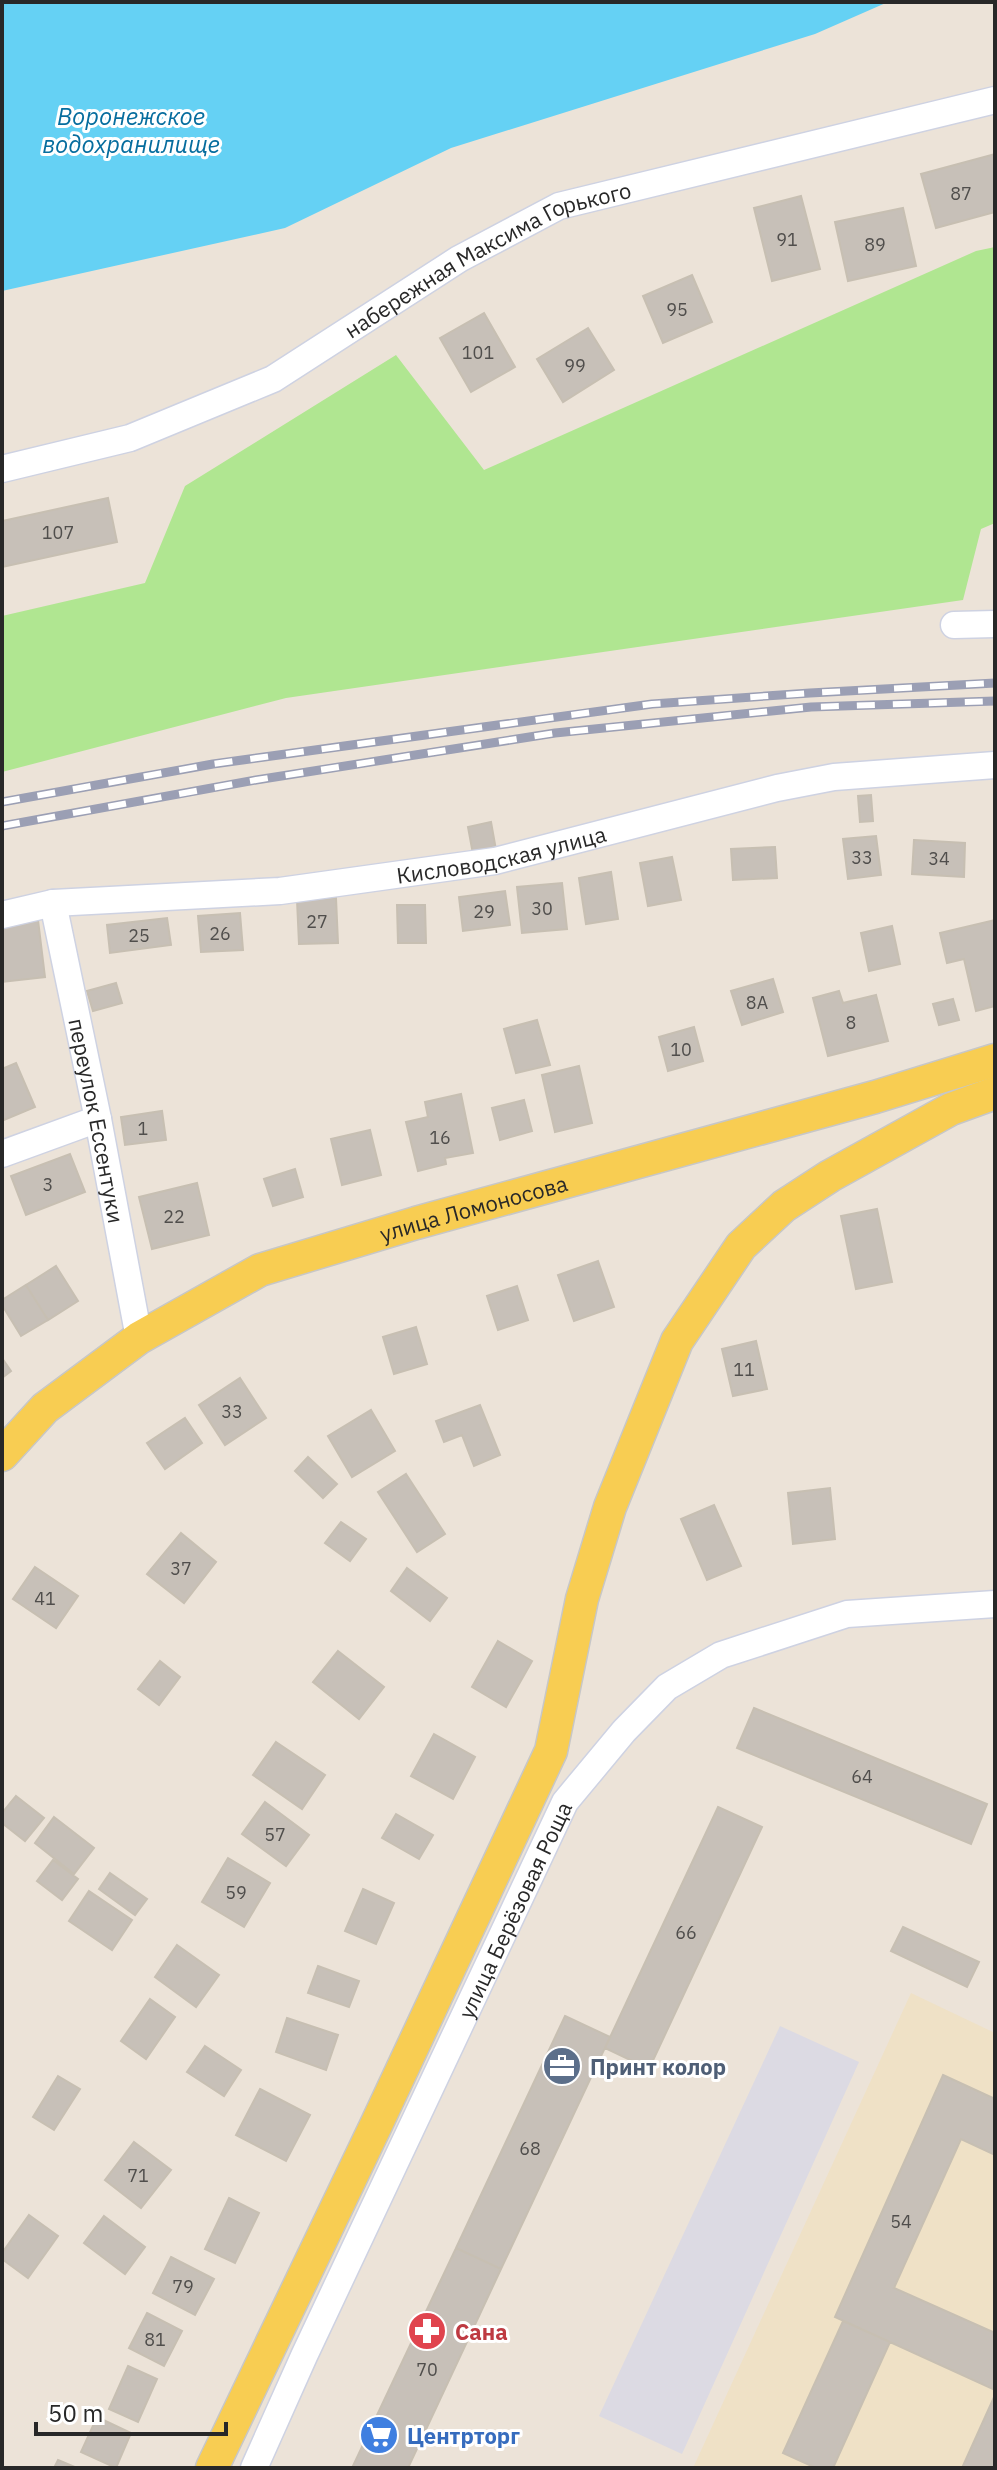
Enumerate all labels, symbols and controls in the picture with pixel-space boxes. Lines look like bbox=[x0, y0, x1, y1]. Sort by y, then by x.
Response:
water label: Воронежское водохранилище bbox=[42, 100, 220, 160]
street label: набережная Максима Горького bbox=[338, 175, 634, 344]
house number: 87 bbox=[950, 182, 972, 205]
house number: 91 bbox=[776, 228, 798, 251]
house number: 89 bbox=[864, 233, 886, 256]
house number: 95 bbox=[666, 298, 688, 321]
house number: 101 bbox=[462, 341, 494, 364]
house number: 99 bbox=[564, 354, 586, 377]
house number: 107 bbox=[42, 521, 74, 544]
street label: Кисловодская улица bbox=[394, 818, 609, 889]
house number: 33 bbox=[851, 846, 873, 869]
house number: 34 bbox=[928, 847, 950, 870]
house number: 30 bbox=[531, 897, 553, 920]
house number: 29 bbox=[473, 900, 495, 923]
house number: 27 bbox=[306, 910, 328, 933]
house number: 26 bbox=[209, 922, 231, 945]
house number: 25 bbox=[128, 924, 150, 947]
house number: 8А bbox=[746, 991, 769, 1014]
house number: 8 bbox=[846, 1011, 856, 1034]
street label: переулок Ессентуки bbox=[63, 1015, 132, 1225]
house number: 10 bbox=[670, 1038, 692, 1061]
house number: 1 bbox=[138, 1117, 148, 1140]
house number: 16 bbox=[429, 1126, 451, 1149]
street label: улица Ломоносова bbox=[376, 1168, 571, 1248]
house number: 3 bbox=[43, 1173, 53, 1196]
house number: 22 bbox=[163, 1205, 185, 1228]
house number: 11 bbox=[733, 1358, 755, 1381]
house number: 33 bbox=[221, 1400, 243, 1423]
house number: 37 bbox=[170, 1557, 192, 1580]
house number: 41 bbox=[34, 1587, 56, 1610]
house number: 64 bbox=[851, 1765, 873, 1788]
street label: улица Берёзовая Роща bbox=[451, 1796, 578, 2023]
house number: 57 bbox=[264, 1823, 286, 1846]
house number: 59 bbox=[225, 1881, 247, 1904]
house number: 66 bbox=[675, 1921, 697, 1944]
office icon: Принт колор bbox=[541, 2045, 583, 2087]
place label: Принт колор bbox=[590, 2052, 726, 2081]
house number: 68 bbox=[519, 2137, 541, 2160]
house number: 71 bbox=[127, 2164, 149, 2187]
house number: 54 bbox=[890, 2210, 912, 2233]
house number: 79 bbox=[172, 2275, 194, 2298]
pharmacy icon: Сана bbox=[406, 2310, 448, 2352]
place label: Сана bbox=[455, 2317, 508, 2346]
house number: 81 bbox=[144, 2328, 166, 2351]
house number: 70 bbox=[416, 2358, 438, 2381]
scale bar bbox=[36, 2386, 226, 2436]
text: 50 m bbox=[48, 2397, 103, 2429]
supermarket icon: Центрторг bbox=[358, 2414, 400, 2456]
place label: Центрторг bbox=[407, 2421, 520, 2450]

